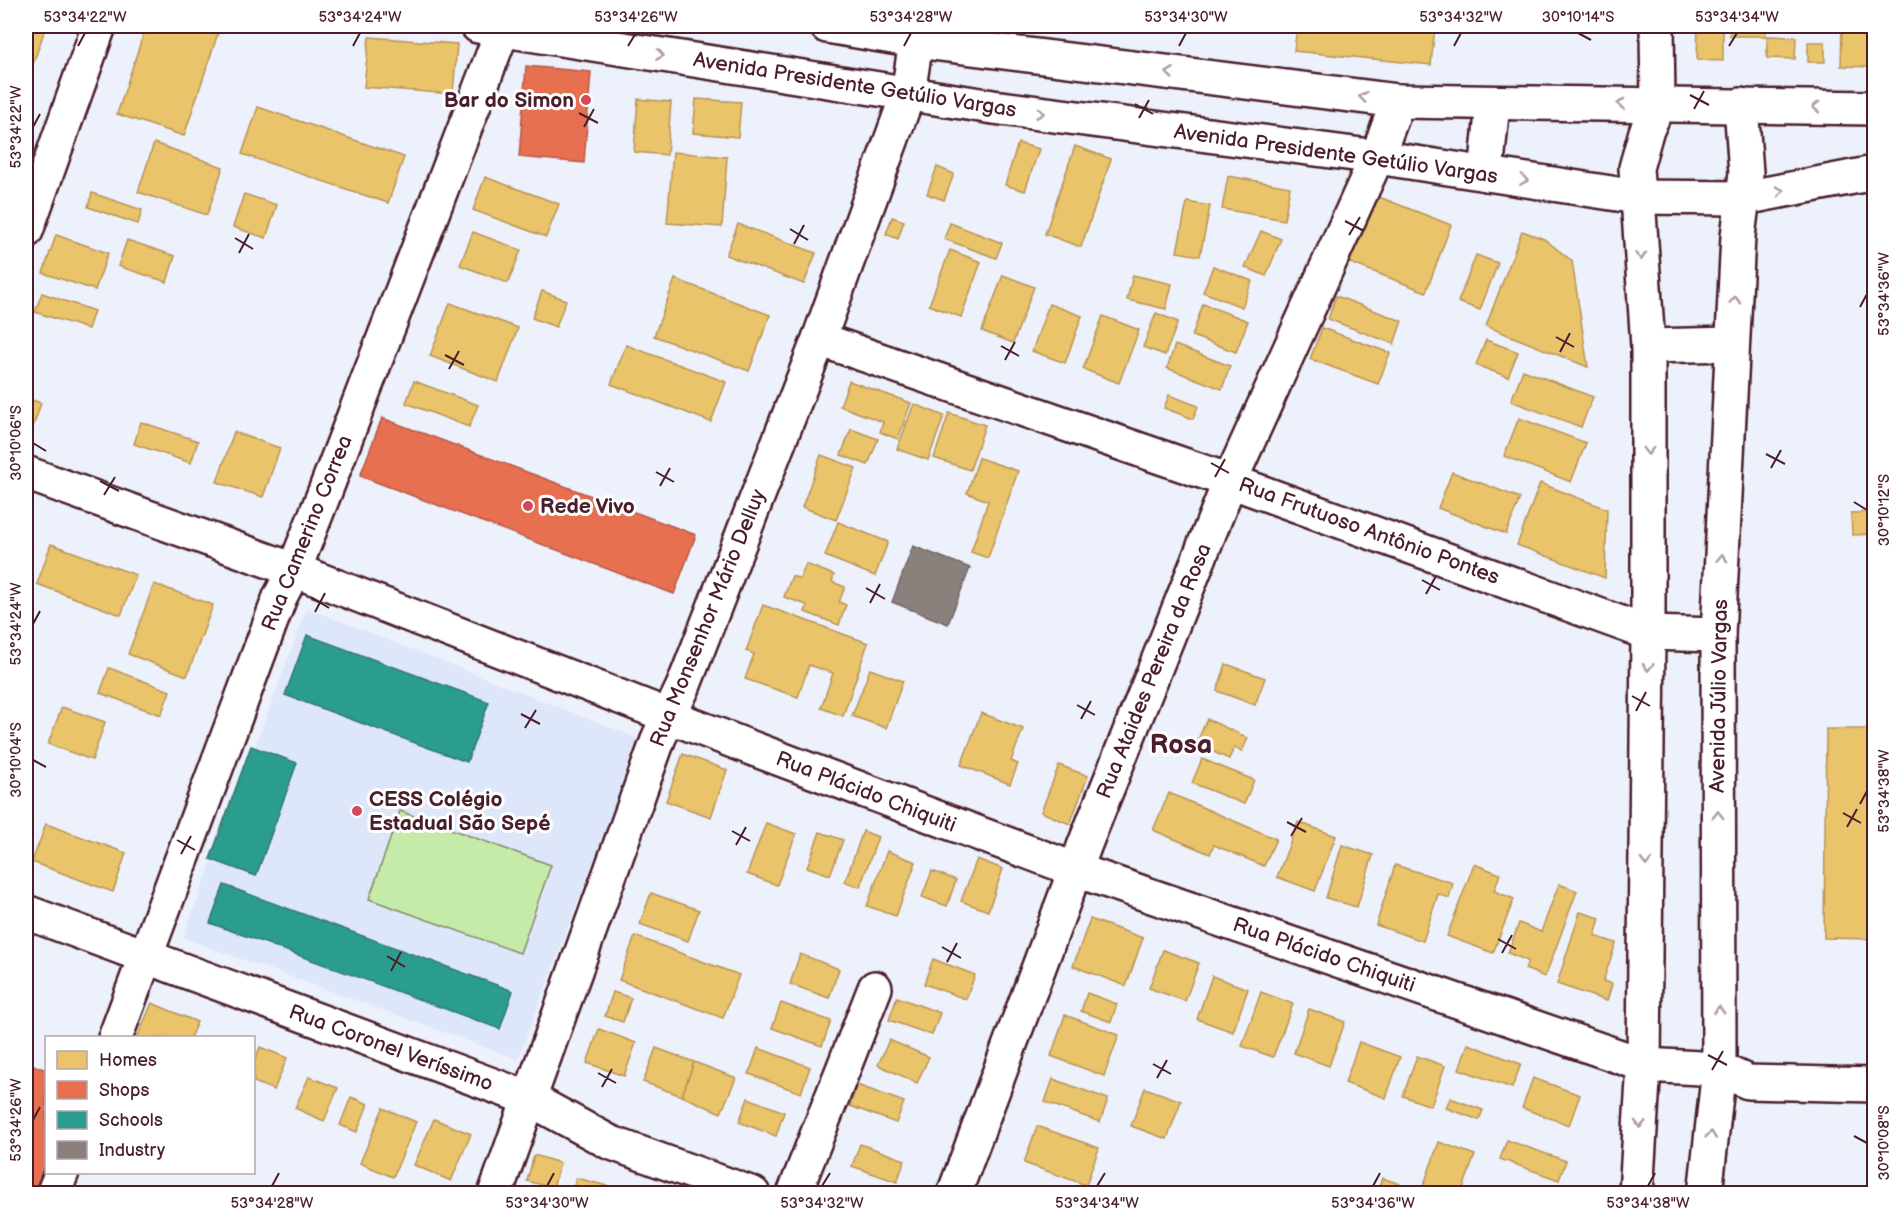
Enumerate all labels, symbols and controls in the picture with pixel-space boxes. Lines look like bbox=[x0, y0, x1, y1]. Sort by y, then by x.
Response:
text: 53°34'22"W bbox=[43, 8, 127, 27]
text: 53°34'24"W bbox=[318, 8, 402, 27]
text: 53°34'26"W bbox=[594, 8, 678, 27]
text: 53°34'28"W bbox=[869, 8, 953, 27]
text: 53°34'30"W bbox=[1144, 8, 1228, 27]
text: 53°34'32"W bbox=[1419, 8, 1503, 27]
text: 30°10'14"S bbox=[1542, 8, 1614, 27]
text: 53°34'34"W bbox=[1695, 8, 1779, 27]
street label: Avenida Presidente Getúlio Vargas bbox=[692, 47, 1018, 123]
one-way arrow bbox=[656, 48, 665, 60]
one-way arrow bbox=[1165, 67, 1174, 79]
text: 53°34'22"W bbox=[7, 85, 26, 169]
place label: Bar do Simon bbox=[444, 88, 574, 113]
one-way arrow bbox=[1359, 91, 1368, 103]
marker: Bar do Simon bbox=[579, 93, 593, 107]
one-way arrow bbox=[1617, 98, 1626, 110]
one-way arrow bbox=[1812, 101, 1821, 113]
one-way arrow bbox=[1035, 107, 1044, 119]
street label: Avenida Presidente Getúlio Vargas bbox=[1172, 119, 1500, 189]
one-way arrow bbox=[1519, 173, 1529, 186]
one-way arrow bbox=[1775, 185, 1785, 198]
one-way arrow bbox=[1634, 251, 1647, 260]
text: 53°34'36"W bbox=[1875, 252, 1894, 336]
one-way arrow bbox=[1728, 295, 1741, 304]
text: 30°10'06"S bbox=[7, 405, 26, 481]
street label: Rua Camerino Correa bbox=[256, 432, 358, 634]
one-way arrow bbox=[1642, 446, 1654, 455]
street label: Rua Frutuoso Antônio Pontes bbox=[1235, 472, 1503, 590]
text: 30°10'12"S bbox=[1875, 474, 1894, 546]
street label: Rua Monsenhor Mário Delluy bbox=[645, 485, 771, 750]
place label: Rede Vivo bbox=[540, 494, 635, 519]
marker: Rede Vivo bbox=[521, 499, 535, 513]
street label: Rua Ataides Pereira da Rosa bbox=[1091, 540, 1217, 802]
one-way arrow bbox=[1715, 553, 1728, 562]
text: 53°34'24"W bbox=[7, 582, 26, 666]
street label: Avenida Júlio Vargas bbox=[1705, 599, 1733, 793]
one-way arrow bbox=[1642, 662, 1654, 671]
text: 30°10'04"S bbox=[7, 722, 26, 798]
district label: Rosa bbox=[1150, 729, 1212, 761]
street label: Rua Plácido Chiquiti bbox=[772, 746, 960, 838]
text: 53°34'38"W bbox=[1875, 749, 1894, 833]
place label: CESS Colégio Estadual São Sepé bbox=[369, 787, 551, 836]
marker: CESS Colégio Estadual São Sepé bbox=[350, 804, 364, 818]
one-way arrow bbox=[1712, 811, 1724, 820]
one-way arrow bbox=[1640, 857, 1652, 866]
street label: Rua Plácido Chiquiti bbox=[1230, 912, 1418, 998]
street label: Rua Coronel Veríssimo bbox=[285, 999, 497, 1097]
one-way arrow bbox=[1713, 1006, 1725, 1015]
legend bbox=[45, 1036, 255, 1174]
text: Homes bbox=[99, 1050, 157, 1071]
text: 53°34'26"W bbox=[7, 1078, 26, 1162]
text: Shops bbox=[99, 1080, 150, 1101]
text: 30°10'08"S bbox=[1875, 1105, 1894, 1181]
text: Schools bbox=[99, 1110, 163, 1131]
one-way arrow bbox=[1634, 1119, 1647, 1128]
one-way arrow bbox=[1704, 1131, 1717, 1140]
text: Industry bbox=[99, 1140, 166, 1161]
text: 53°34'28"W bbox=[230, 1194, 314, 1213]
text: 53°34'30"W bbox=[505, 1194, 589, 1213]
text: 53°34'32"W bbox=[780, 1194, 864, 1213]
text: 53°34'34"W bbox=[1055, 1194, 1139, 1213]
text: 53°34'36"W bbox=[1331, 1194, 1415, 1213]
text: 53°34'38"W bbox=[1606, 1194, 1690, 1213]

